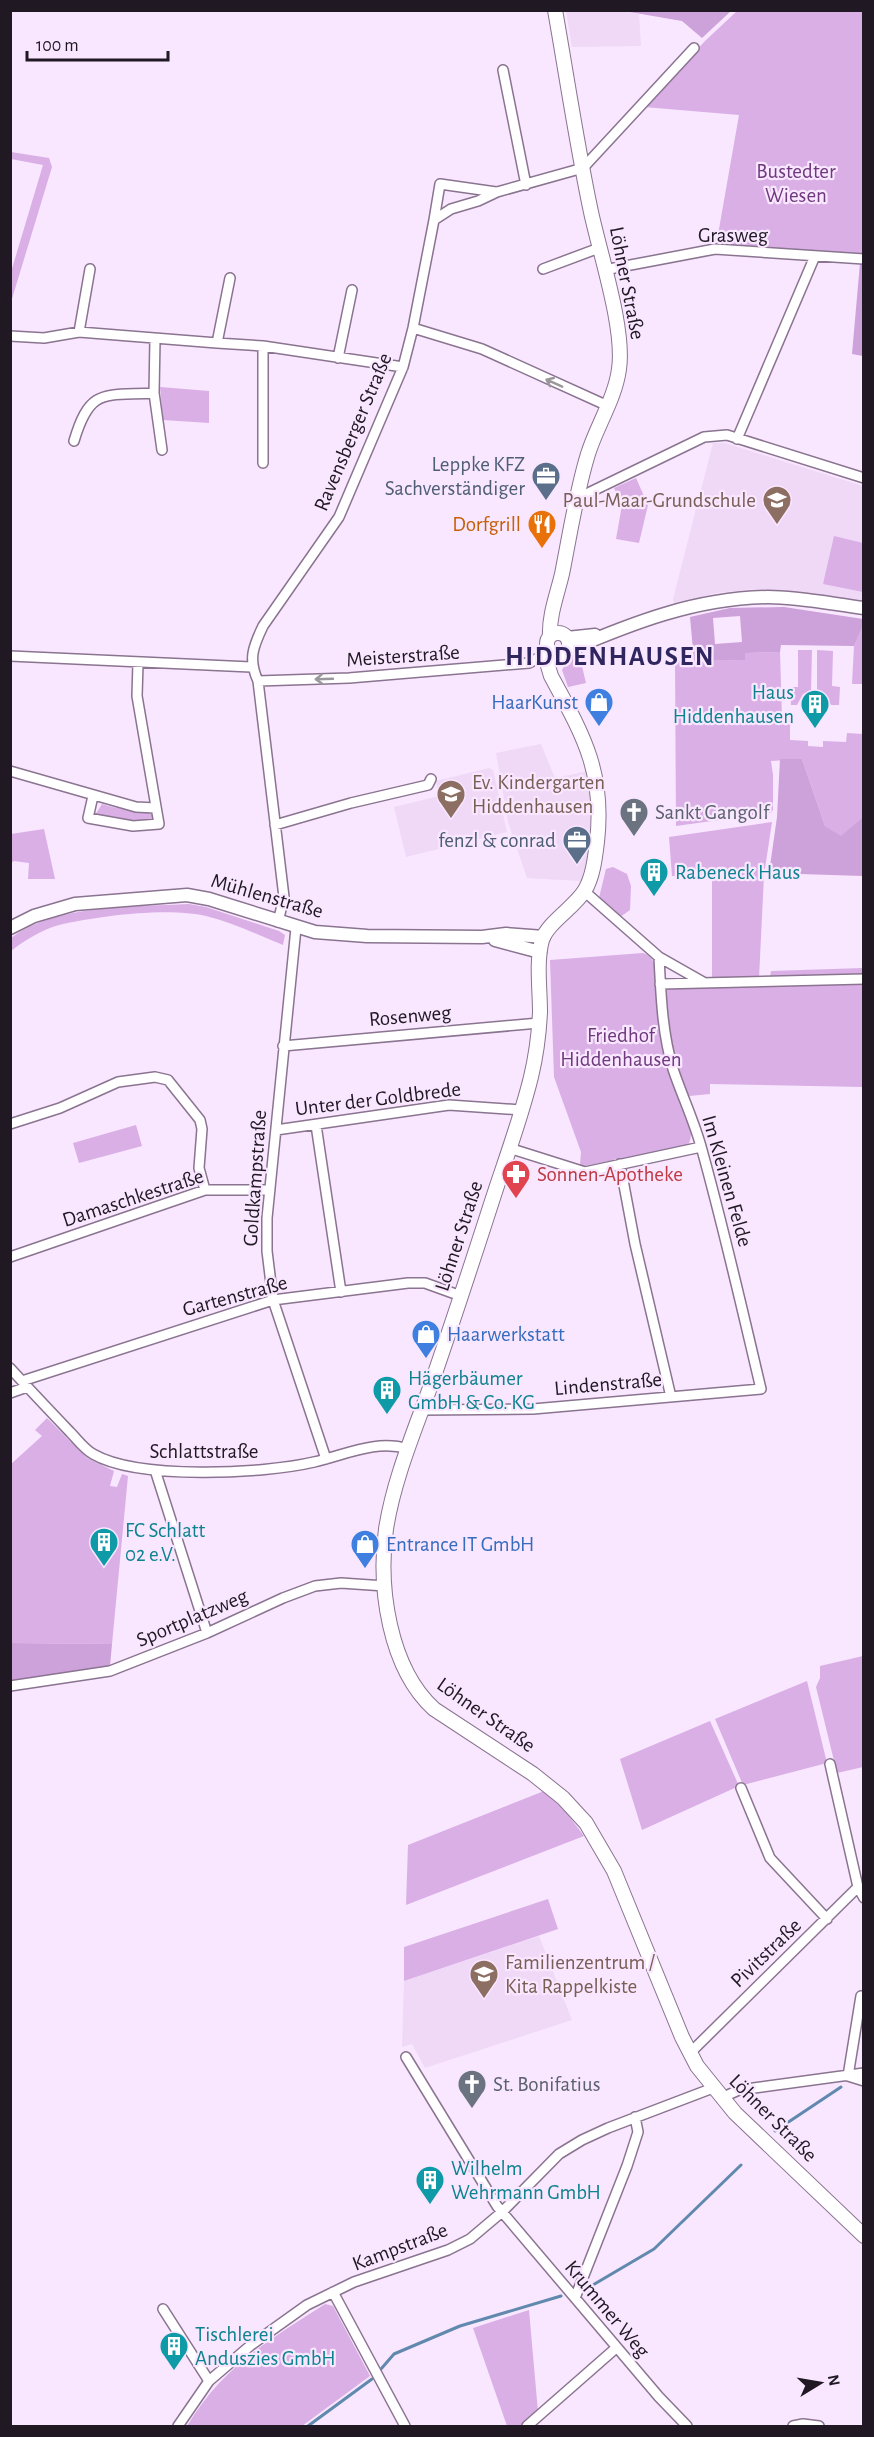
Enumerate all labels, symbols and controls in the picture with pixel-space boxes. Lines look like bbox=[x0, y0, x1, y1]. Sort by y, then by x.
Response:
scale bar bbox=[27, 24, 168, 62]
text: 100 m bbox=[36, 37, 79, 55]
park label: Bustedter Wiesen bbox=[756, 161, 836, 206]
street label: Löhner Straße bbox=[606, 225, 648, 341]
street label: Grasweg bbox=[698, 225, 769, 246]
street label: Ravensberger Straße bbox=[310, 350, 396, 514]
one-way arrow bbox=[546, 377, 564, 388]
place label: Leppke KFZ Sachverständiger bbox=[385, 454, 525, 499]
office icon: Leppke KFZ Sachverständiger bbox=[530, 460, 562, 502]
school or university icon: Paul-Maar-Grundschule bbox=[761, 484, 793, 526]
place label: Paul-Maar-Grundschule bbox=[563, 490, 756, 511]
restaurant icon: Dorfgrill bbox=[526, 508, 558, 550]
place label: Dorfgrill bbox=[452, 514, 521, 535]
street label: Meisterstraße bbox=[346, 642, 460, 670]
district label: HIDDENHAUSEN bbox=[505, 643, 715, 670]
one-way arrow bbox=[314, 673, 334, 685]
place label: Haus Hiddenhausen bbox=[673, 682, 794, 727]
shop icon: HaarKunst bbox=[583, 686, 615, 728]
building icon: Haus Hiddenhausen bbox=[799, 688, 831, 730]
place label: HaarKunst bbox=[491, 692, 578, 713]
place label: Ev. Kindergarten Hiddenhausen bbox=[472, 772, 605, 817]
school or university icon: Ev. Kindergarten Hiddenhausen bbox=[435, 778, 467, 820]
church icon: Sankt Gangolf bbox=[618, 796, 650, 838]
place label: Sankt Gangolf bbox=[655, 802, 771, 823]
office icon: fenzl & conrad bbox=[561, 824, 593, 866]
place label: fenzl & conrad bbox=[438, 830, 556, 851]
building icon: Rabeneck Haus bbox=[638, 856, 670, 898]
place label: Rabeneck Haus bbox=[675, 862, 800, 883]
street label: Mühlenstraße bbox=[209, 870, 325, 922]
street label: Rosenweg bbox=[368, 1002, 453, 1030]
park label: Friedhof Hiddenhausen bbox=[560, 1025, 682, 1070]
street label: Unter der Goldbrede bbox=[294, 1078, 462, 1120]
street label: Goldkampstraße bbox=[240, 1109, 270, 1247]
street label: Im Kleinen Felde bbox=[698, 1113, 756, 1249]
pharmacy icon: Sonnen-Apotheke bbox=[500, 1158, 532, 1200]
place label: Sonnen-Apotheke bbox=[537, 1164, 683, 1185]
street label: Damaschkestraße bbox=[60, 1165, 206, 1231]
street label: Löhner Straße bbox=[431, 1178, 487, 1294]
street label: Gartenstraße bbox=[180, 1272, 290, 1320]
shop icon: Haarwerkstatt bbox=[410, 1318, 442, 1360]
place label: Haarwerkstatt bbox=[447, 1324, 565, 1345]
place label: Hägerbäumer GmbH & Co. KG bbox=[408, 1368, 535, 1413]
street label: Lindenstraße bbox=[553, 1369, 663, 1399]
building icon: Hägerbäumer GmbH & Co. KG bbox=[371, 1374, 403, 1416]
street label: Schlattstraße bbox=[150, 1441, 258, 1462]
place label: FC Schlatt 02 e.V. bbox=[125, 1520, 206, 1565]
building icon: FC Schlatt 02 e.V. bbox=[88, 1526, 120, 1568]
shop icon: Entrance IT GmbH bbox=[349, 1528, 381, 1570]
place label: Entrance IT GmbH bbox=[386, 1534, 534, 1555]
street label: Sportplatzweg bbox=[133, 1585, 251, 1651]
street label: Löhner Straße bbox=[433, 1674, 539, 1756]
street label: Pivitstraße bbox=[727, 1915, 805, 1991]
place label: Familienzentrum / Kita Rappelkiste bbox=[505, 1952, 656, 1997]
school or university icon: Familienzentrum / Kita Rappelkiste bbox=[468, 1958, 500, 2000]
church icon: St. Bonifatius bbox=[456, 2068, 488, 2110]
street label: Löhner Straße bbox=[725, 2070, 821, 2166]
place label: St. Bonifatius bbox=[493, 2074, 600, 2095]
place label: Wilhelm Wehrmann GmbH bbox=[451, 2158, 601, 2203]
building icon: Wilhelm Wehrmann GmbH bbox=[414, 2164, 446, 2206]
street label: Kampstraße bbox=[349, 2219, 451, 2275]
street label: Krummer Weg bbox=[561, 2257, 654, 2362]
place label: Tischlerei Anduszies GmbH bbox=[195, 2324, 336, 2369]
building icon: Tischlerei Anduszies GmbH bbox=[158, 2330, 190, 2372]
north arrow bbox=[790, 2353, 850, 2413]
text: N bbox=[825, 2373, 843, 2387]

